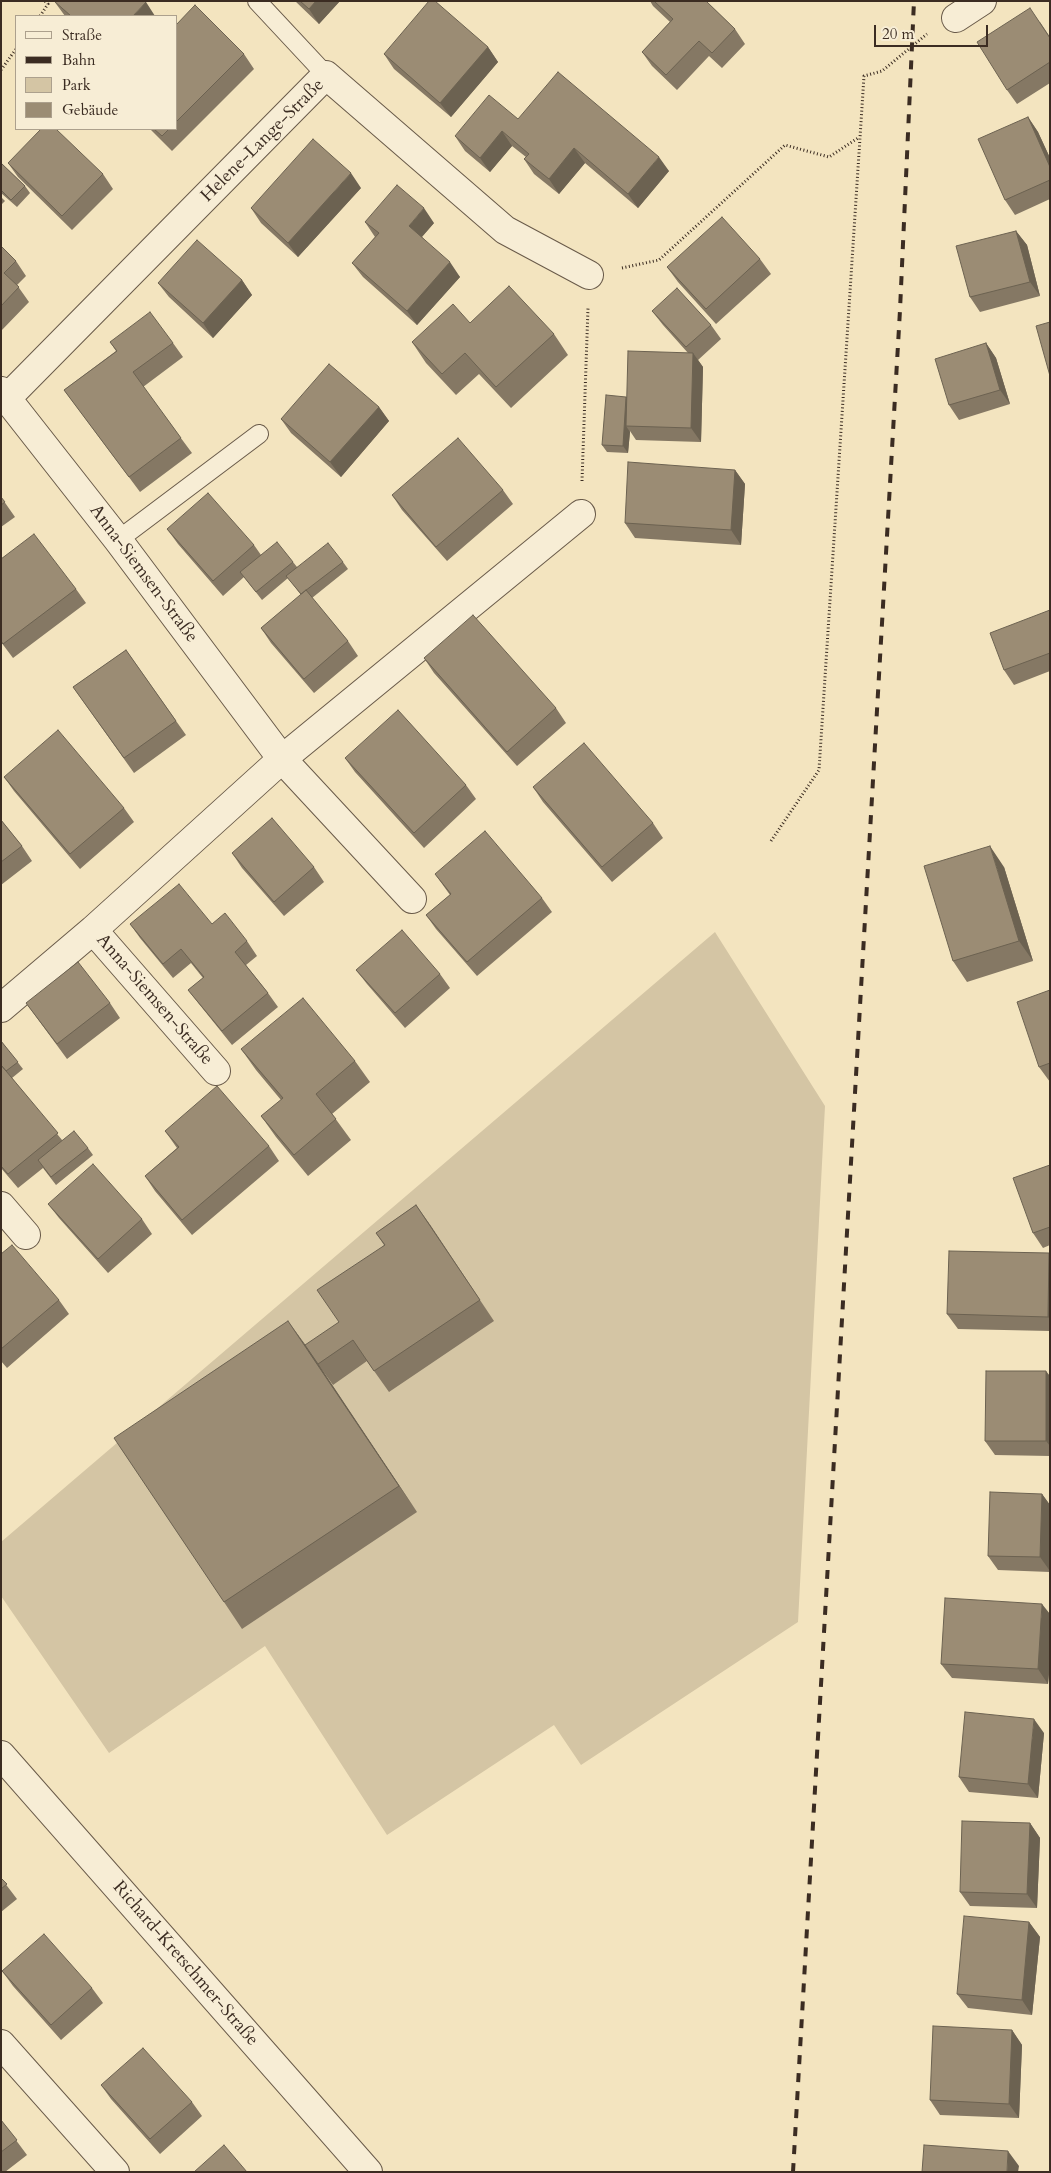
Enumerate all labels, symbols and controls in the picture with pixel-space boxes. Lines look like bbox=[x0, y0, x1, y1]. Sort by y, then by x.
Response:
legend bbox=[15, 15, 178, 130]
scale bar bbox=[876, 15, 990, 47]
text: 20 m bbox=[882, 24, 914, 44]
text: Straße bbox=[62, 25, 102, 45]
text: Bahn bbox=[62, 50, 95, 70]
text: Park bbox=[62, 75, 91, 95]
street label: Helene-Lange-Straße bbox=[197, 75, 329, 207]
text: Gebäude bbox=[62, 100, 118, 120]
street label: Anna-Siemsen-Straße bbox=[84, 501, 202, 647]
street label: Anna-Siemsen-Straße bbox=[91, 930, 217, 1070]
street label: Richard-Kretschmer-Straße bbox=[107, 1877, 263, 2051]

